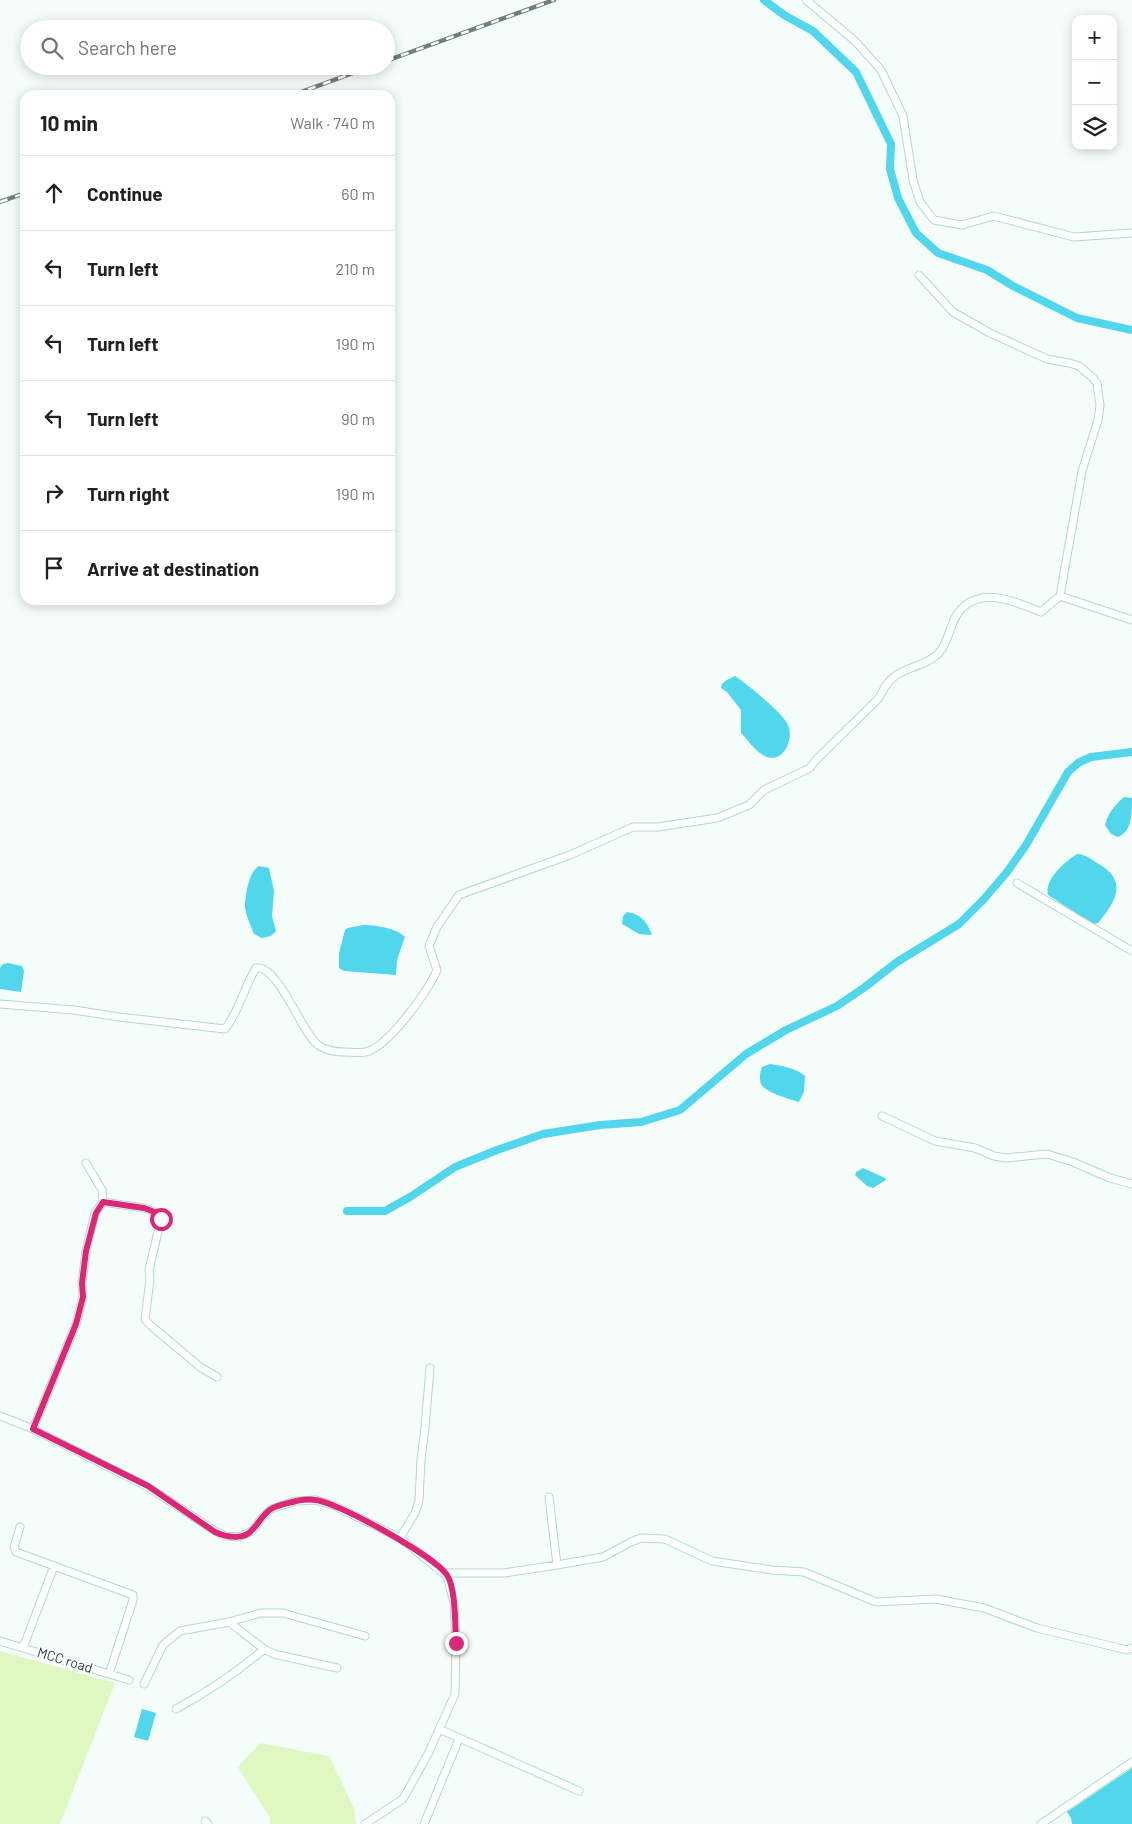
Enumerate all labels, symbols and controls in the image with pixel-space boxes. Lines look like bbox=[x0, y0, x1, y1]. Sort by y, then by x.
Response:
map controls bbox=[1072, 15, 1117, 150]
button: + bbox=[1072, 15, 1117, 60]
search box bbox=[20, 20, 395, 75]
icon: search bbox=[38, 34, 66, 62]
text: Search here bbox=[78, 36, 177, 59]
button: − bbox=[1072, 60, 1117, 105]
button: layers bbox=[1072, 105, 1117, 150]
text: 10 min bbox=[40, 110, 98, 135]
text: Walk · 740 m bbox=[290, 113, 375, 132]
icon: ahead bbox=[40, 179, 68, 207]
text: Continue bbox=[87, 182, 163, 205]
text: 60 m bbox=[341, 184, 375, 203]
icon: left bbox=[40, 254, 68, 282]
text: Turn left bbox=[87, 257, 158, 280]
text: 210 m bbox=[336, 259, 375, 278]
icon: left bbox=[40, 329, 68, 357]
text: Turn left bbox=[87, 332, 158, 355]
text: 190 m bbox=[336, 334, 375, 353]
icon: left bbox=[40, 404, 68, 432]
text: Turn left bbox=[87, 407, 158, 430]
text: 90 m bbox=[341, 409, 375, 428]
icon: right bbox=[40, 479, 68, 507]
text: Turn right bbox=[87, 482, 169, 505]
text: 190 m bbox=[336, 484, 375, 503]
icon: arrive bbox=[40, 554, 68, 582]
text: Arrive at destination bbox=[87, 557, 259, 580]
route start bbox=[150, 1208, 173, 1231]
route end bbox=[445, 1632, 468, 1655]
street label: MCC road bbox=[35, 1643, 95, 1676]

